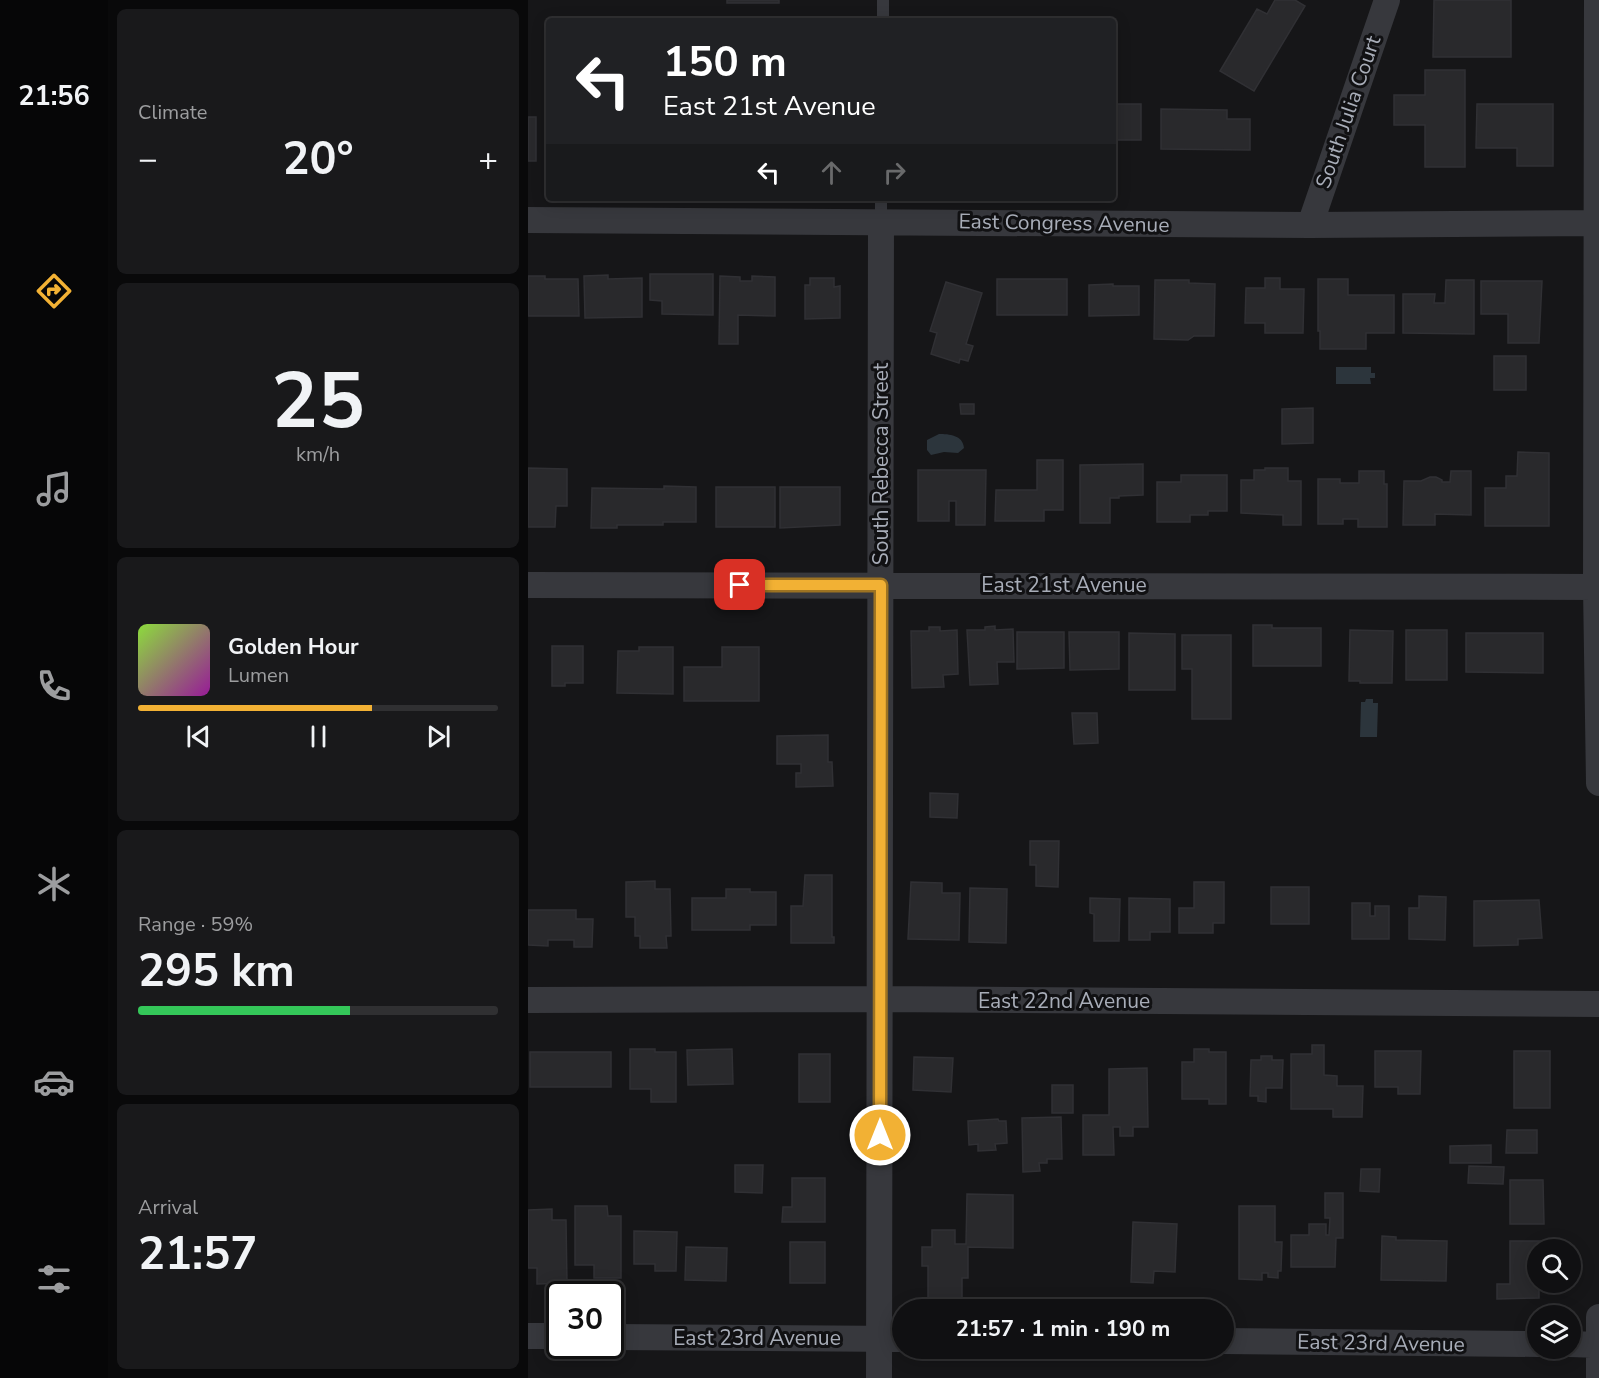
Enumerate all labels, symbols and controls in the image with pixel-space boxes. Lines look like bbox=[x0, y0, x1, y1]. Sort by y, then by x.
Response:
street label: South Julia Court bbox=[1309, 31, 1387, 192]
text: 150 m bbox=[663, 34, 787, 91]
icon: left bbox=[564, 42, 642, 120]
text: 21:56 bbox=[18, 78, 90, 115]
text: East 21st Avenue bbox=[663, 88, 876, 125]
text: Climate bbox=[138, 99, 207, 126]
text: 20° bbox=[282, 129, 354, 190]
text: − bbox=[138, 137, 158, 182]
text: + bbox=[478, 137, 498, 182]
icon: left bbox=[752, 156, 785, 189]
icon: ahead bbox=[815, 156, 848, 189]
icon: right bbox=[878, 156, 911, 189]
street label: East Congress Avenue bbox=[958, 207, 1170, 239]
icon: directions bbox=[33, 270, 75, 312]
text: 25 bbox=[271, 348, 365, 455]
street label: South Rebecca Street bbox=[867, 362, 895, 565]
text: km/h bbox=[296, 441, 340, 468]
icon: music bbox=[33, 468, 75, 510]
pin bbox=[714, 559, 765, 610]
icon: arrive bbox=[723, 568, 756, 601]
street label: East 21st Avenue bbox=[981, 571, 1147, 599]
text: Golden Hour bbox=[228, 632, 359, 662]
text: Lumen bbox=[228, 662, 289, 689]
icon: phone bbox=[33, 665, 75, 707]
icon: previous bbox=[182, 720, 215, 753]
icon: pause bbox=[302, 720, 335, 753]
icon: next bbox=[422, 720, 455, 753]
icon: climate bbox=[33, 863, 75, 905]
text: Range · 59% bbox=[138, 911, 253, 938]
text: 295 km bbox=[138, 941, 295, 1002]
street label: East 22nd Avenue bbox=[978, 987, 1150, 1015]
icon: car bbox=[33, 1061, 75, 1103]
position arrow bbox=[848, 1103, 912, 1167]
text: Arrival bbox=[138, 1194, 198, 1221]
text: 21:57 bbox=[138, 1224, 257, 1285]
map controls bbox=[1527, 1239, 1581, 1359]
button: search bbox=[1527, 1239, 1581, 1293]
icon: filters bbox=[33, 1258, 75, 1300]
speed limit sign: 30 bbox=[546, 1281, 624, 1359]
button: layers bbox=[1527, 1305, 1581, 1359]
text: 21:57 · 1 min · 190 m bbox=[956, 1314, 1170, 1344]
street label: East 23rd Avenue bbox=[673, 1324, 841, 1352]
street label: East 23rd Avenue bbox=[1297, 1328, 1465, 1358]

